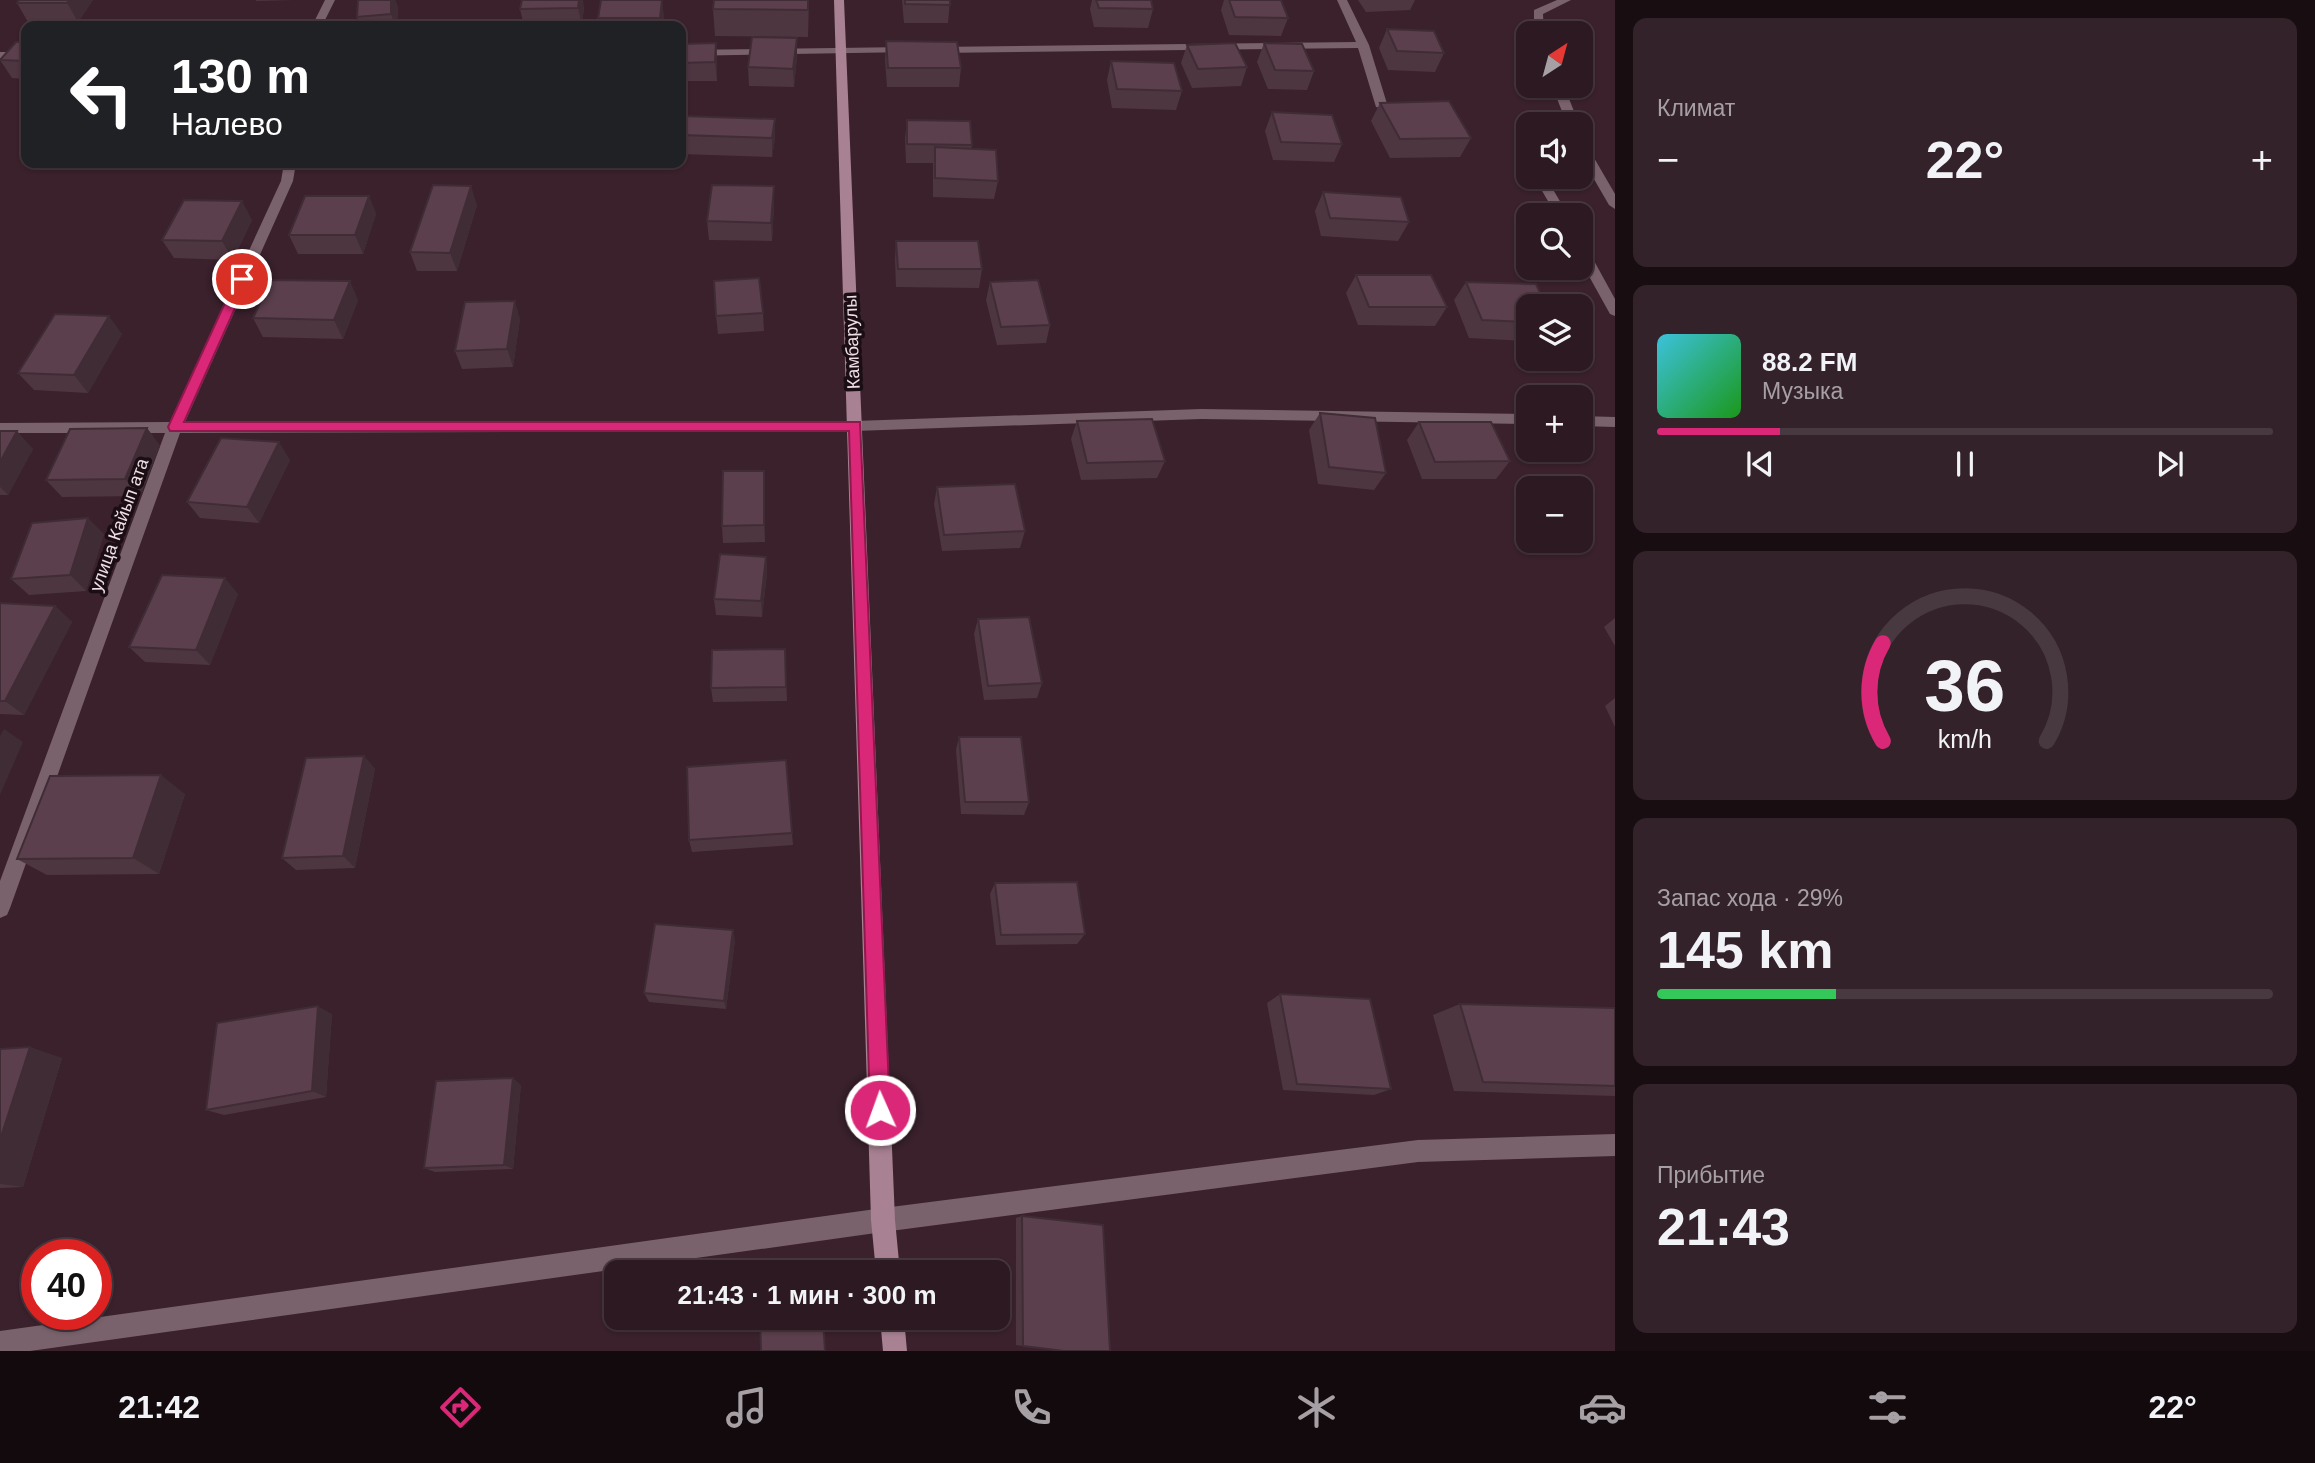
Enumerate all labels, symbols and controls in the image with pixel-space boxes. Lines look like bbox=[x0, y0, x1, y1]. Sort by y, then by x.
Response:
north arrow bbox=[1516, 21, 1592, 98]
map controls bbox=[1516, 21, 1593, 553]
icon: left bbox=[56, 49, 147, 140]
text: 130 m bbox=[171, 49, 310, 103]
text: Климат bbox=[1657, 95, 1735, 121]
text: Налево bbox=[171, 106, 283, 142]
button: sound bbox=[1516, 112, 1593, 189]
text: 22° bbox=[1926, 131, 2004, 189]
text: − bbox=[1657, 139, 1679, 181]
text: + bbox=[2251, 139, 2273, 181]
button: search bbox=[1516, 203, 1593, 280]
pin bbox=[212, 249, 272, 309]
icon: arrive bbox=[223, 260, 261, 298]
street label: Камбарулы bbox=[840, 294, 864, 390]
button: layers bbox=[1516, 294, 1593, 371]
text: 88.2 FM bbox=[1762, 347, 1857, 377]
text: Музыка bbox=[1762, 378, 1843, 404]
button: + bbox=[1516, 385, 1593, 462]
icon: previous bbox=[1741, 445, 1779, 483]
icon: pause bbox=[1946, 445, 1984, 483]
icon: next bbox=[2151, 445, 2189, 483]
street label: улица Кайып ата bbox=[86, 455, 153, 594]
button: − bbox=[1516, 476, 1593, 553]
text: 36 bbox=[1925, 646, 2005, 727]
text: km/h bbox=[1938, 725, 1992, 753]
text: Запас хода · 29% bbox=[1657, 885, 1843, 911]
text: 145 km bbox=[1657, 921, 1833, 979]
position arrow bbox=[843, 1073, 917, 1147]
text: Прибытие bbox=[1657, 1162, 1765, 1188]
text: 21:43 bbox=[1657, 1198, 1790, 1256]
speed limit sign: 40 bbox=[21, 1239, 112, 1330]
text: 21:43 · 1 мин · 300 m bbox=[677, 1280, 937, 1310]
icon: directions bbox=[436, 1383, 485, 1432]
icon: music bbox=[722, 1383, 771, 1432]
icon: phone bbox=[1007, 1383, 1056, 1432]
icon: climate bbox=[1292, 1383, 1341, 1432]
icon: car bbox=[1578, 1383, 1627, 1432]
icon: filters bbox=[1863, 1383, 1912, 1432]
text: 21:42 bbox=[118, 1389, 200, 1425]
text: 22° bbox=[2148, 1389, 2197, 1425]

